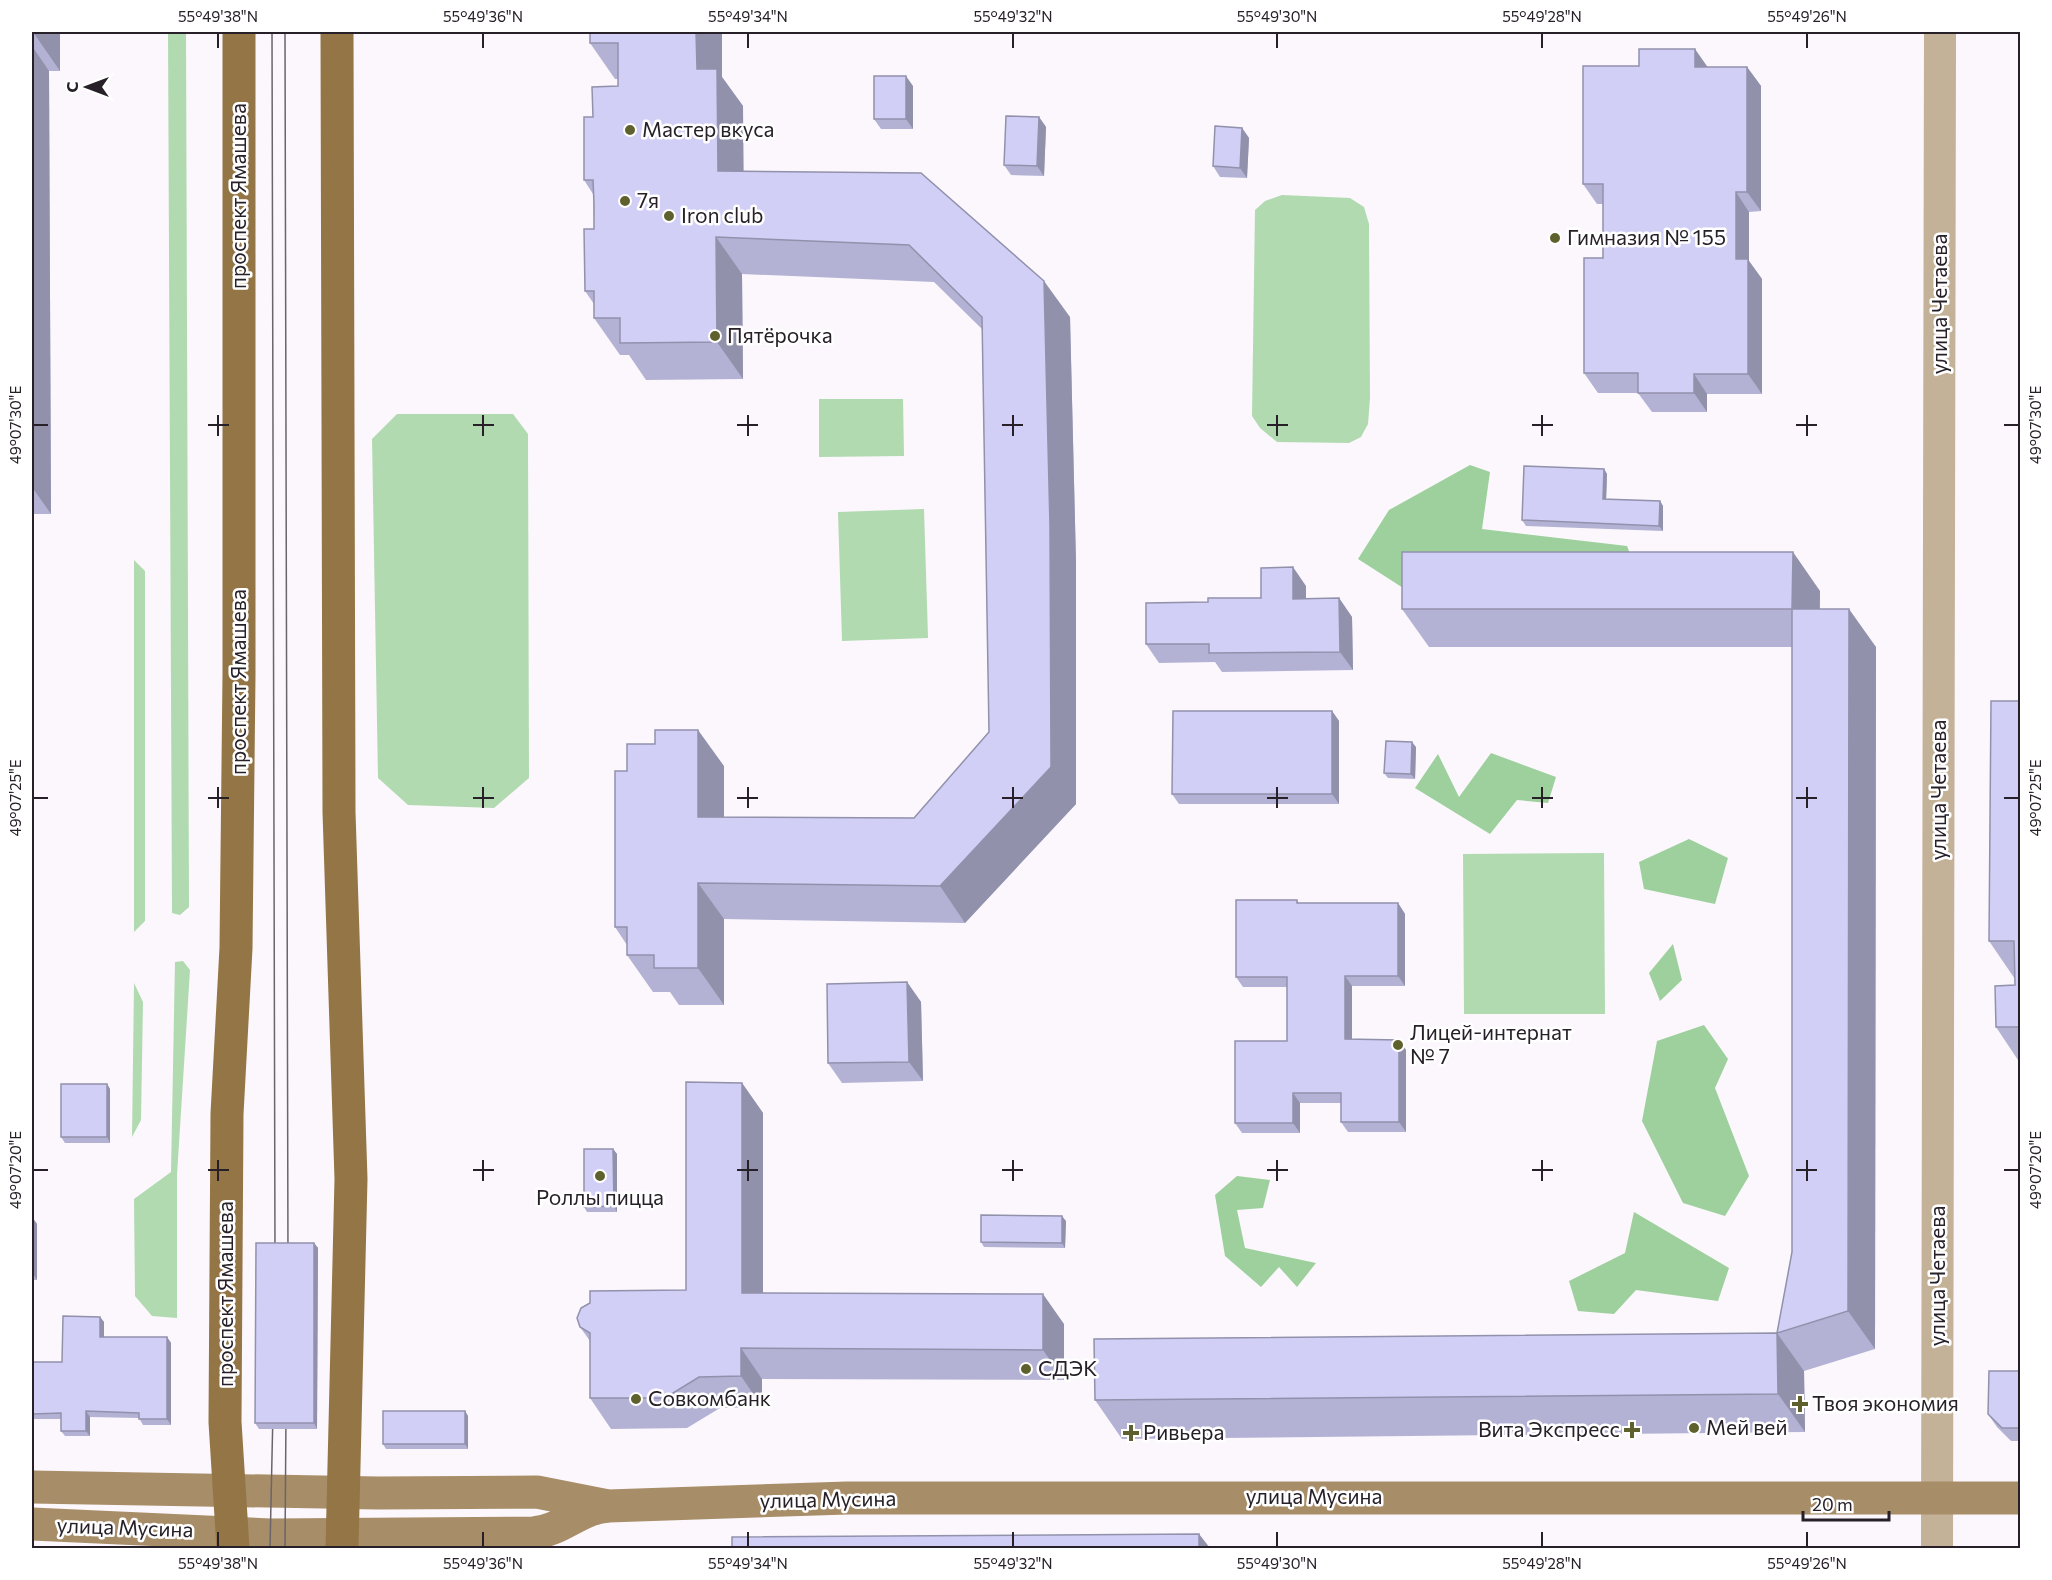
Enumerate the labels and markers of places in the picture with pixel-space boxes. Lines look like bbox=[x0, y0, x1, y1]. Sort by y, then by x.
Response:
place label: Мастер вкуса bbox=[642, 116, 774, 141]
marker: Мастер вкуса bbox=[623, 123, 637, 137]
place label: 7я bbox=[637, 187, 659, 212]
marker: 7я bbox=[618, 194, 632, 208]
place label: Iron club bbox=[681, 202, 763, 227]
marker: Iron club bbox=[662, 209, 676, 223]
place label: Гимназия № 155 bbox=[1567, 224, 1726, 249]
marker: Гимназия № 155 bbox=[1548, 231, 1562, 245]
place label: Пятёрочка bbox=[727, 322, 833, 347]
marker: Пятёрочка bbox=[708, 329, 722, 343]
place label: Лицей-интернат № 7 bbox=[1410, 1019, 1572, 1068]
marker: Лицей-интернат № 7 bbox=[1391, 1038, 1405, 1052]
marker: Роллы пицца bbox=[593, 1169, 607, 1183]
place label: Роллы пицца bbox=[536, 1184, 664, 1209]
place label: СДЭК bbox=[1038, 1355, 1097, 1380]
marker: СДЭК bbox=[1019, 1362, 1033, 1376]
place label: Совкомбанк bbox=[648, 1385, 771, 1410]
place label: Твоя экономия bbox=[1812, 1390, 1959, 1415]
marker: Совкомбанк bbox=[629, 1392, 643, 1406]
marker: Твоя экономия bbox=[1793, 1397, 1807, 1411]
place label: Мей вей bbox=[1706, 1414, 1787, 1439]
place label: Вита Экспресс bbox=[1478, 1416, 1620, 1441]
place label: Ривьера bbox=[1143, 1419, 1224, 1444]
marker: Мей вей bbox=[1687, 1421, 1701, 1435]
marker: Вита Экспресс bbox=[1625, 1423, 1639, 1437]
marker: Ривьера bbox=[1124, 1426, 1138, 1440]

